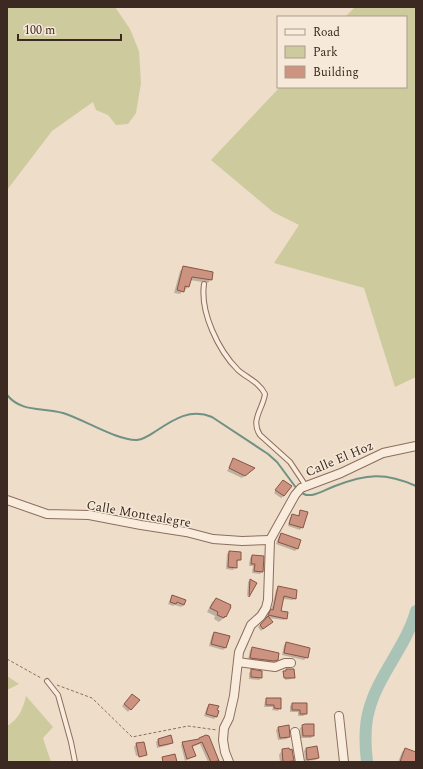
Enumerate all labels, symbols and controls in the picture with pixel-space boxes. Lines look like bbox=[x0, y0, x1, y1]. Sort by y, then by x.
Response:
scale bar bbox=[18, 16, 121, 42]
legend bbox=[277, 16, 407, 88]
text: 100 m bbox=[24, 21, 55, 40]
text: Road bbox=[313, 23, 340, 42]
text: Park bbox=[313, 43, 338, 62]
text: Building bbox=[313, 63, 359, 82]
street label: Calle El Hoz bbox=[302, 436, 377, 482]
street label: Calle Montealegre bbox=[85, 495, 193, 533]

